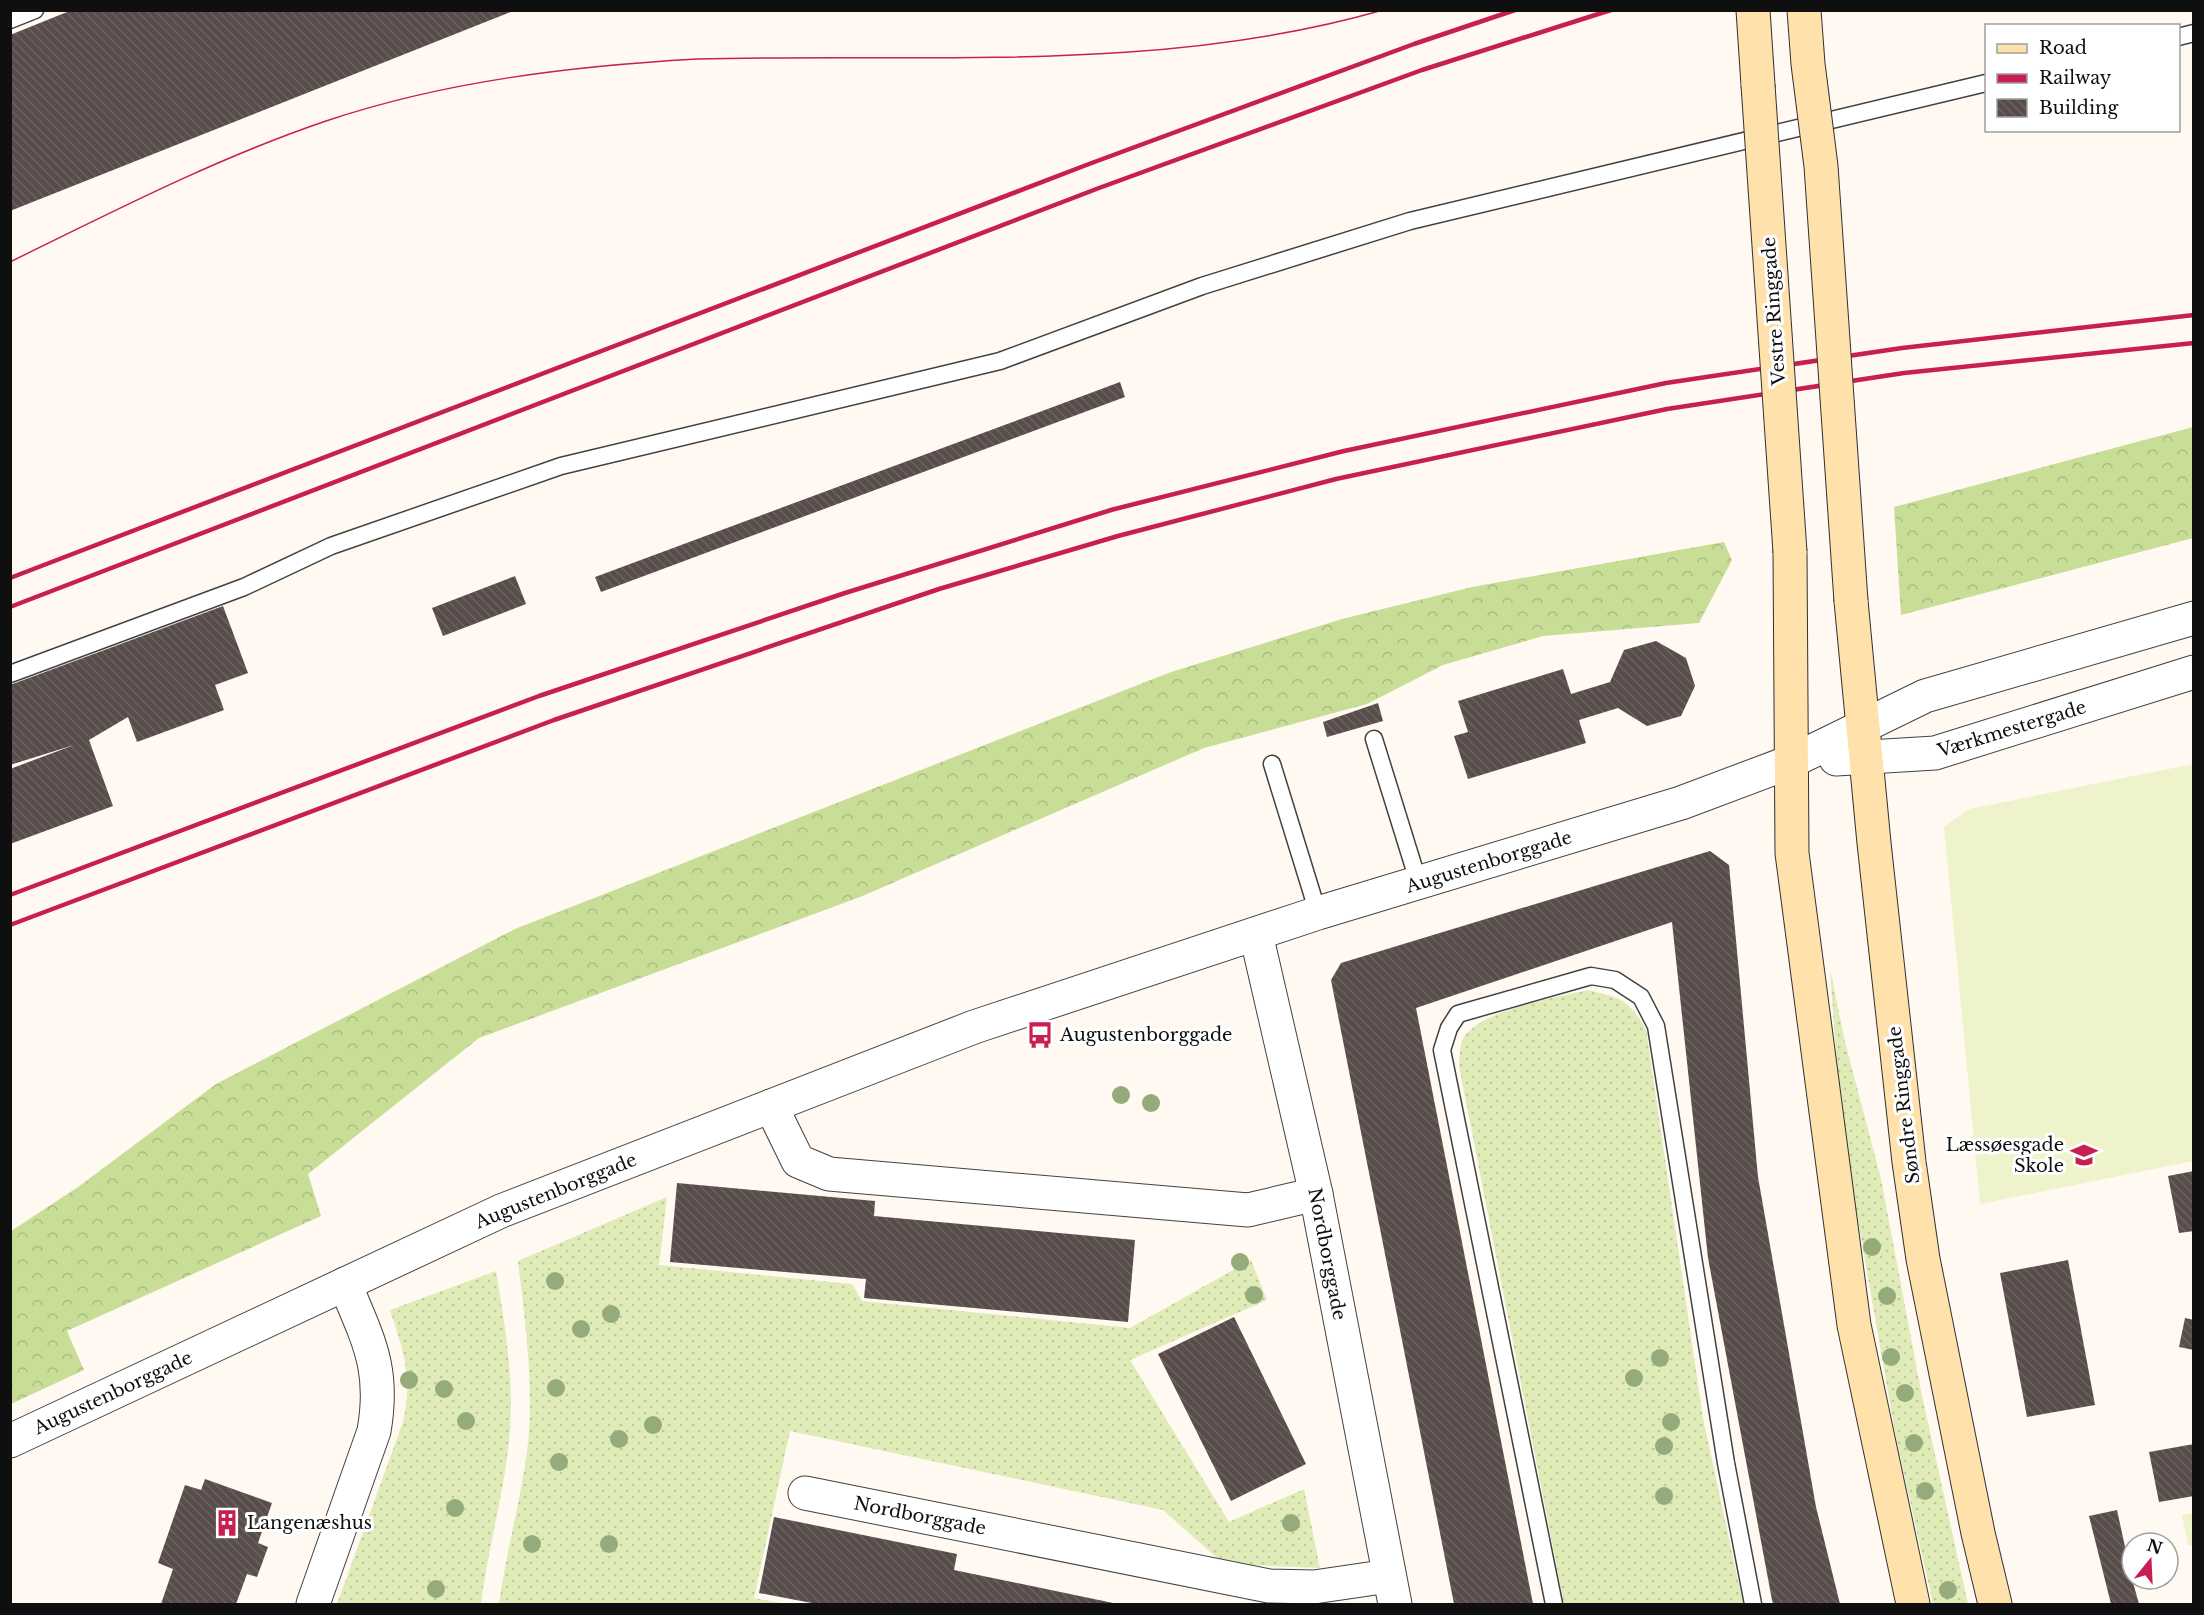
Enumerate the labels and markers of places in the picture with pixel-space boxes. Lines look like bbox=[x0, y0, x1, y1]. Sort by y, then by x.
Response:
bus stop icon: Augustenborggade bbox=[1025, 1020, 1055, 1050]
place label: Augustenborggade bbox=[1059, 1024, 1232, 1046]
place label: Læssøesgade Skole bbox=[1946, 1134, 2064, 1177]
school or university icon: Læssøesgade Skole bbox=[2069, 1140, 2099, 1170]
building icon: Langenæshus bbox=[212, 1508, 242, 1538]
place label: Langenæshus bbox=[247, 1512, 372, 1534]

